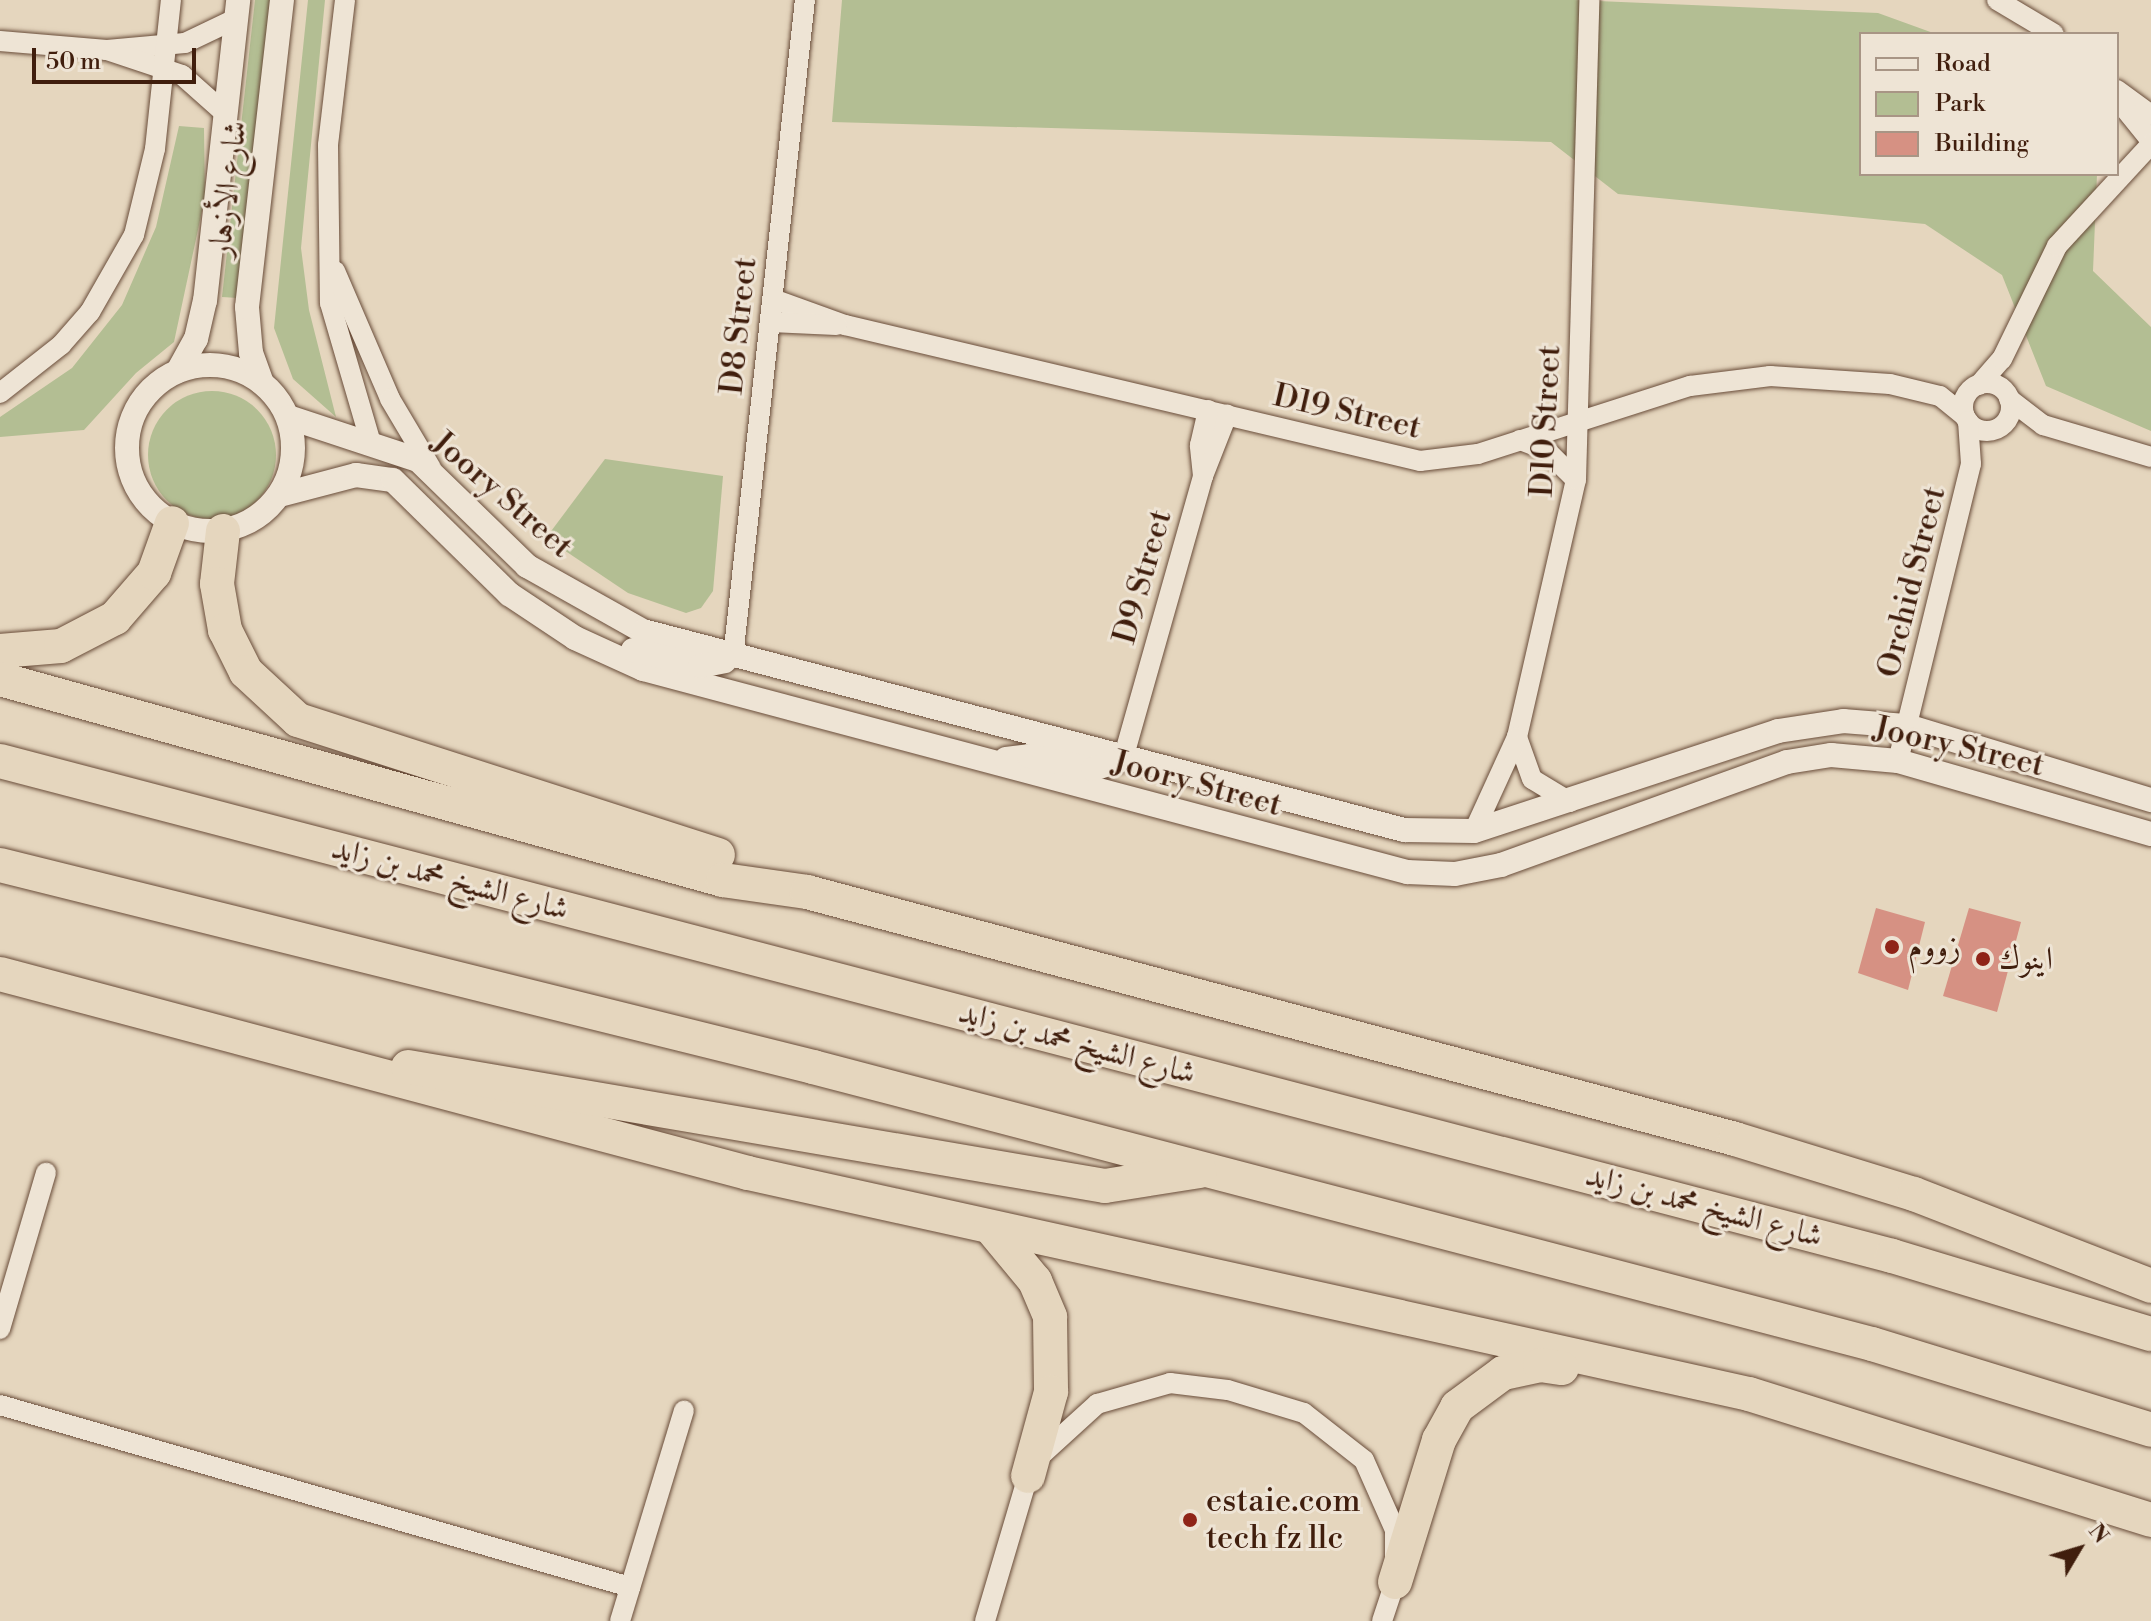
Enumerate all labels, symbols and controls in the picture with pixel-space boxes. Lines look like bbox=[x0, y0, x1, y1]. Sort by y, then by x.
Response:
scale bar bbox=[36, 32, 200, 82]
legend bbox=[1859, 32, 2119, 176]
text: 50 m bbox=[46, 47, 101, 77]
text: Road bbox=[1935, 49, 1991, 79]
text: Park bbox=[1935, 89, 1985, 119]
street label: شارع الأزهار bbox=[201, 119, 255, 259]
text: Building bbox=[1935, 129, 2029, 159]
street label: D8 Street bbox=[713, 255, 765, 397]
street label: D10 Street bbox=[1523, 344, 1569, 498]
street label: D19 Street bbox=[1269, 376, 1425, 448]
street label: Joory Street bbox=[424, 424, 580, 566]
street label: Orchid Street bbox=[1870, 482, 1954, 682]
street label: D9 Street bbox=[1106, 505, 1180, 649]
street label: Joory Street bbox=[1870, 709, 2048, 785]
street label: Joory Street bbox=[1108, 743, 1286, 825]
street label: شارع الشيخ محمد بن زايد bbox=[327, 829, 573, 929]
place label: زووم bbox=[1908, 928, 1961, 966]
marker: زووم bbox=[1883, 938, 1901, 956]
place label: اينوك bbox=[1999, 940, 2053, 978]
marker: اينوك bbox=[1974, 950, 1992, 968]
street label: شارع الشيخ محمد بن زايد bbox=[954, 993, 1200, 1093]
street label: شارع الشيخ محمد بن زايد bbox=[1581, 1156, 1827, 1256]
place label: estaie.com tech fz llc bbox=[1206, 1483, 1361, 1558]
north arrow bbox=[2039, 1509, 2119, 1589]
marker: estaie.com tech fz llc bbox=[1181, 1511, 1199, 1529]
text: N bbox=[2082, 1519, 2114, 1549]

